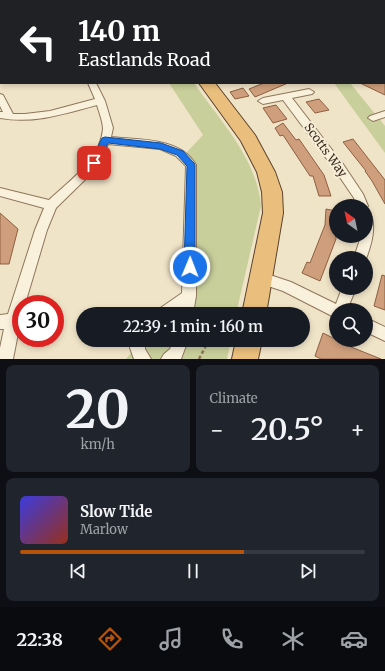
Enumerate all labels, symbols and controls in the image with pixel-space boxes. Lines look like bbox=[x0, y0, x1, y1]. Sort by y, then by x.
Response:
text: 140 m bbox=[78, 13, 160, 49]
icon: left bbox=[12, 16, 64, 68]
text: Eastlands Road bbox=[78, 48, 211, 71]
street label: Scotts Way bbox=[301, 120, 351, 180]
pin bbox=[77, 146, 111, 180]
icon: arrive bbox=[83, 152, 105, 174]
north arrow bbox=[329, 199, 373, 243]
map controls bbox=[329, 199, 373, 347]
position arrow bbox=[169, 246, 211, 288]
button: sound bbox=[329, 251, 373, 295]
speed limit sign: 30 bbox=[12, 295, 64, 347]
button: search bbox=[329, 303, 373, 347]
text: 22:39 · 1 min · 160 m bbox=[123, 317, 263, 336]
text: 20 bbox=[66, 377, 130, 442]
text: Climate bbox=[210, 390, 258, 407]
text: 20.5° bbox=[251, 410, 324, 448]
text: − bbox=[210, 416, 224, 444]
text: + bbox=[350, 416, 365, 444]
text: km/h bbox=[81, 436, 115, 453]
text: Slow Tide bbox=[80, 502, 152, 521]
text: Marlow bbox=[80, 521, 128, 538]
icon: previous bbox=[67, 560, 89, 582]
icon: pause bbox=[182, 560, 204, 582]
icon: next bbox=[297, 560, 319, 582]
icon: directions bbox=[96, 625, 124, 653]
icon: music bbox=[157, 625, 185, 653]
icon: phone bbox=[218, 625, 246, 653]
icon: climate bbox=[279, 625, 307, 653]
icon: car bbox=[340, 625, 368, 653]
text: 22:38 bbox=[17, 628, 63, 651]

